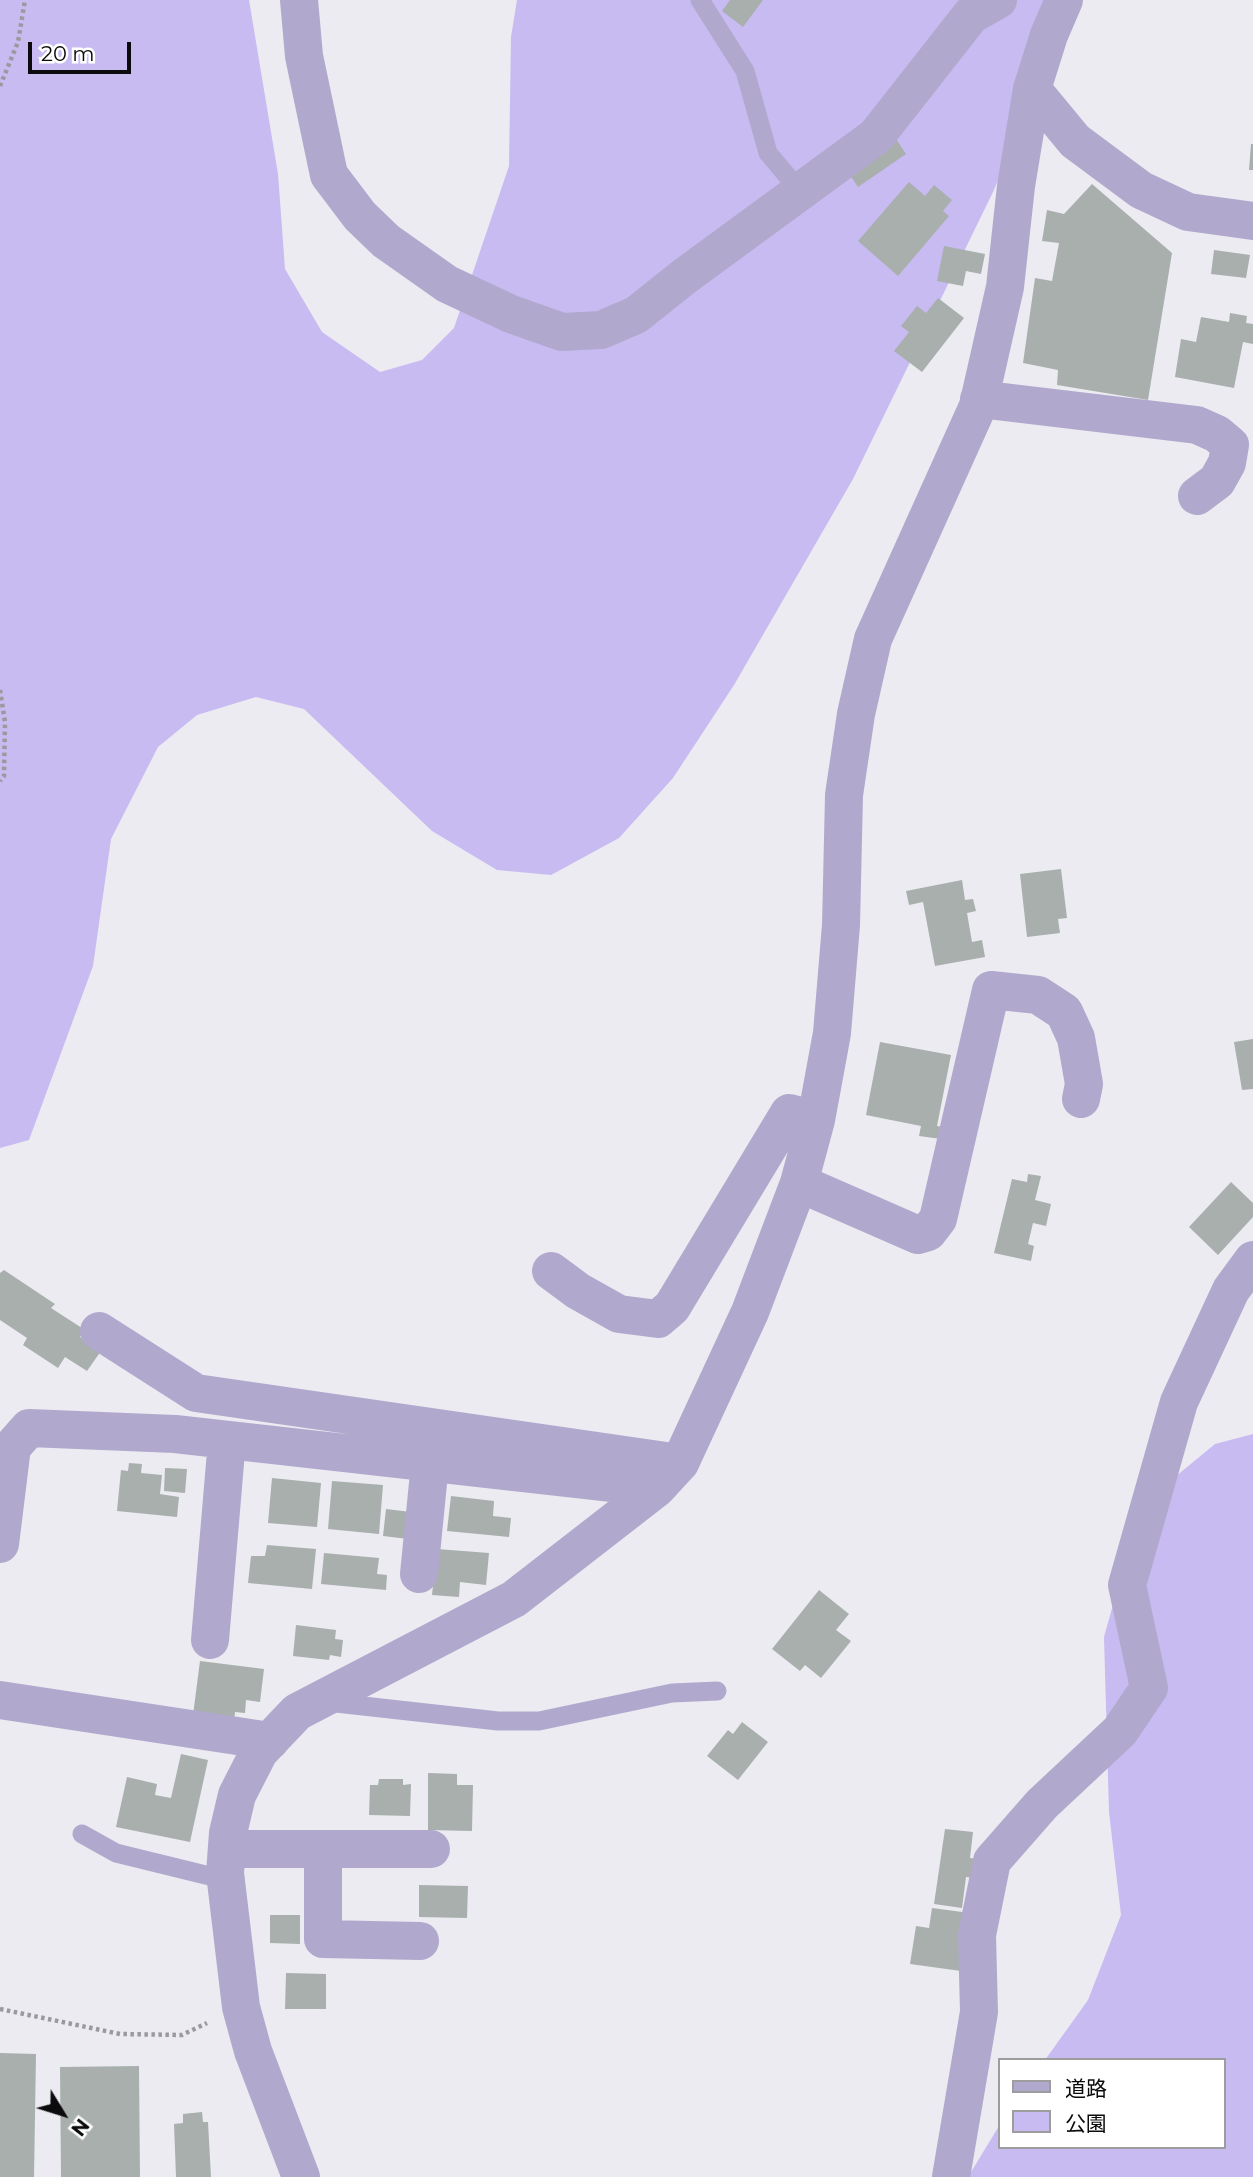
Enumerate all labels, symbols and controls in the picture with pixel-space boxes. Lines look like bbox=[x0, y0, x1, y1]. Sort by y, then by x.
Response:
scale bar bbox=[32, 28, 135, 72]
text: 20 m bbox=[41, 41, 95, 66]
legend bbox=[998, 2058, 1225, 2149]
text: 道路 bbox=[1065, 2076, 1107, 2101]
north arrow bbox=[28, 2079, 98, 2149]
text: 公園 bbox=[1065, 2111, 1107, 2136]
text: N bbox=[66, 2114, 94, 2140]

